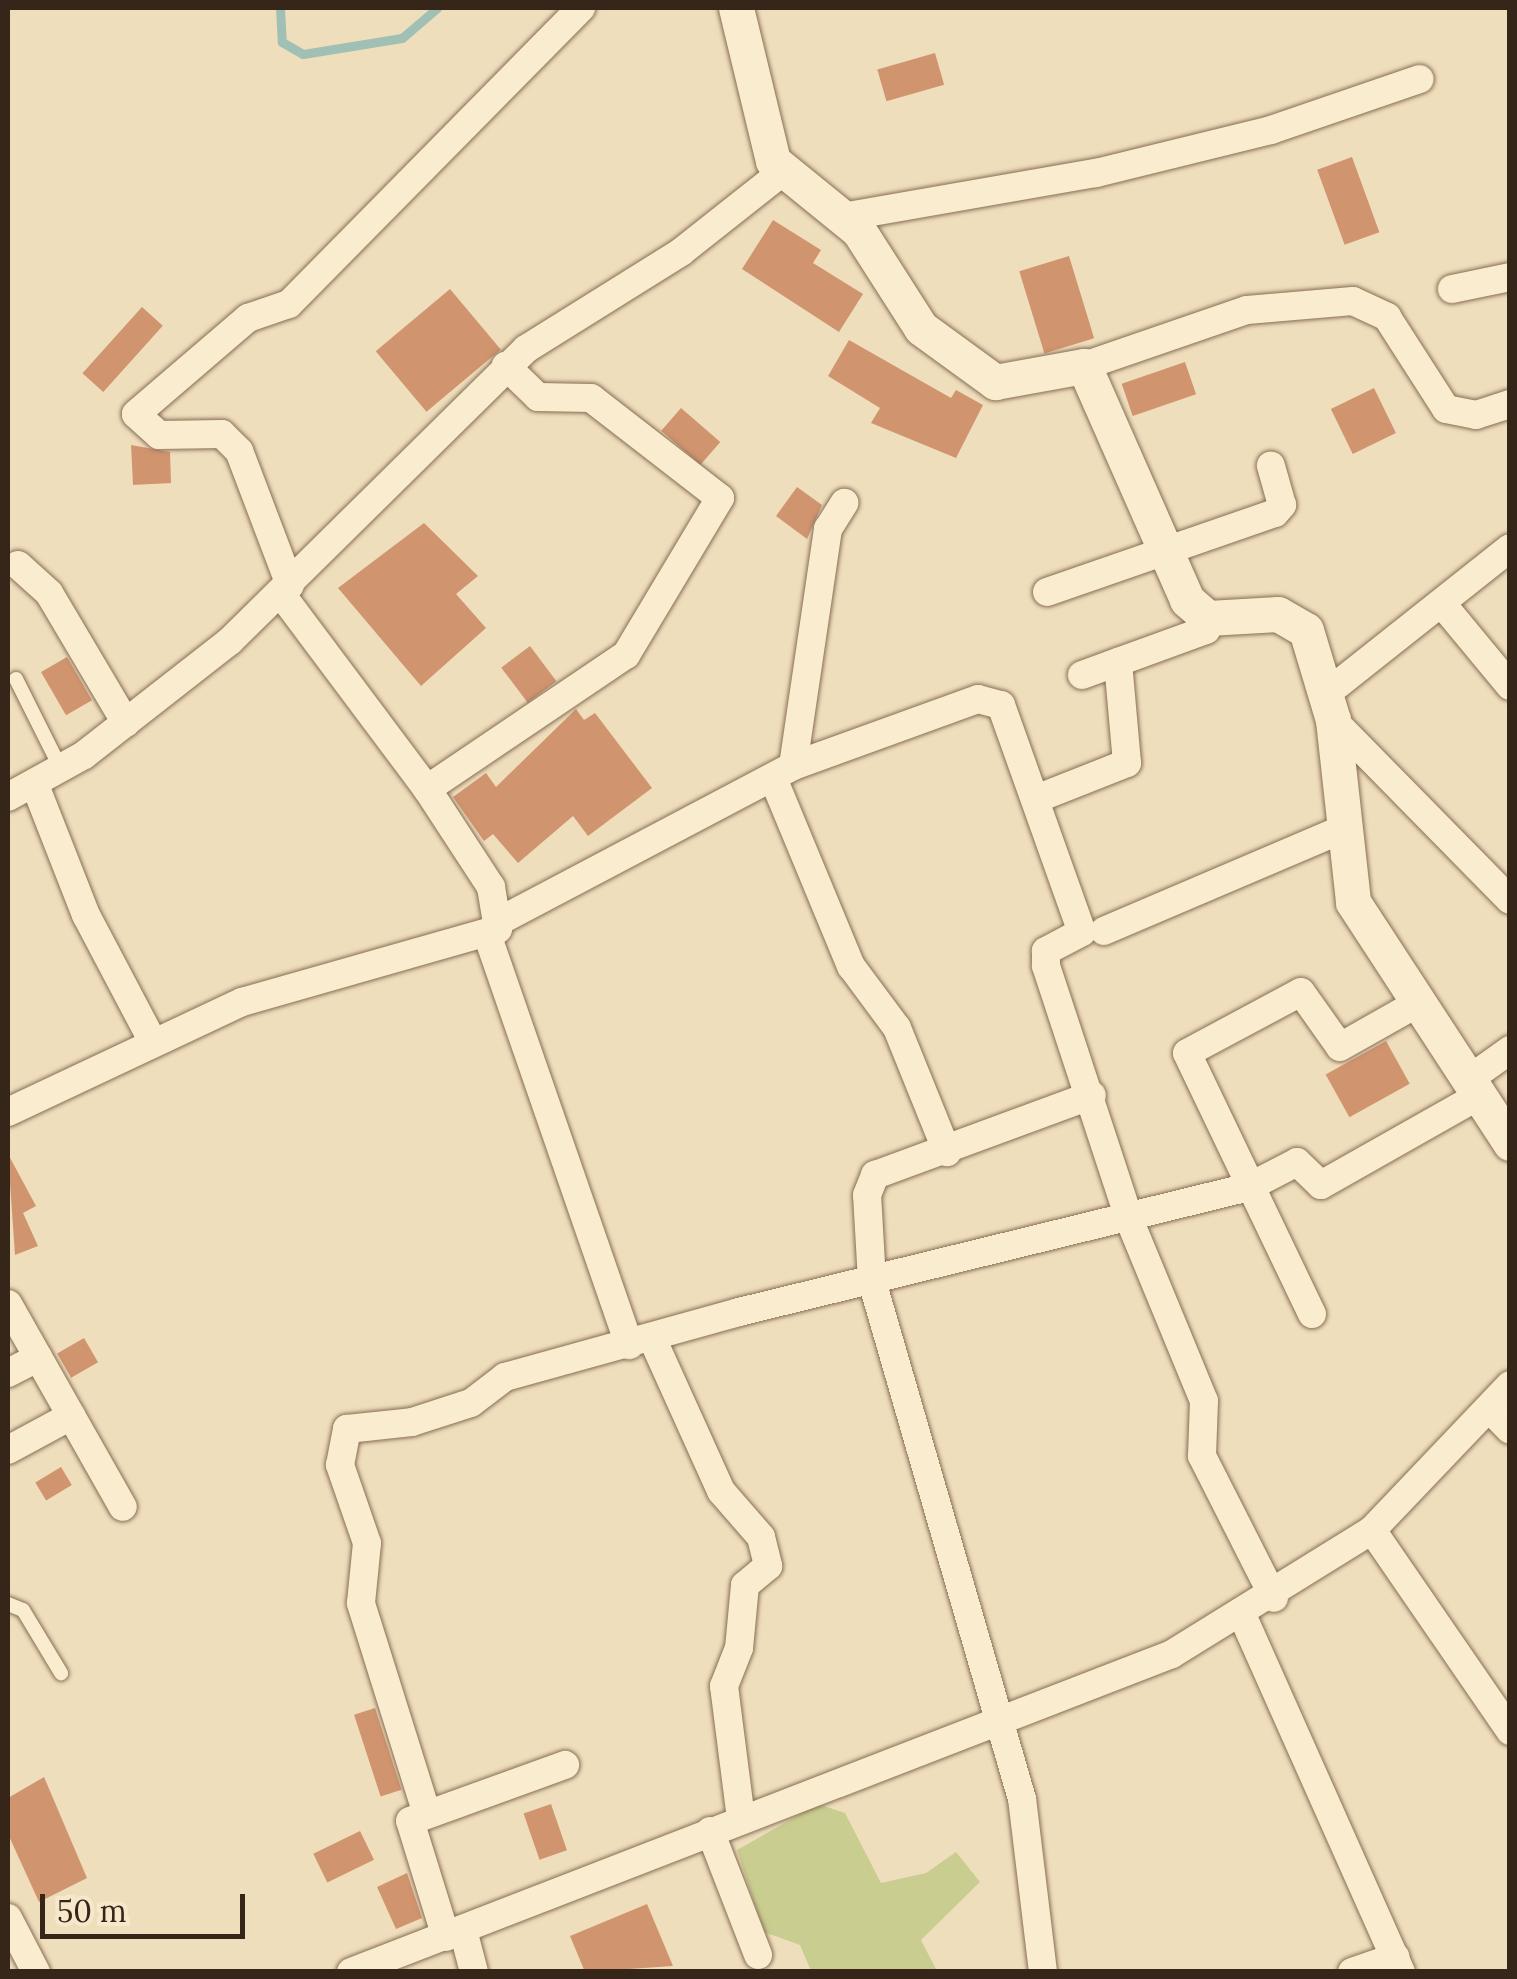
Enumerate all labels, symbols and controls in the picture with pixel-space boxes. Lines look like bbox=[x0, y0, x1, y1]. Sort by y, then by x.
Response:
scale bar bbox=[45, 1874, 250, 1936]
text: 50 m bbox=[57, 1892, 127, 1930]

